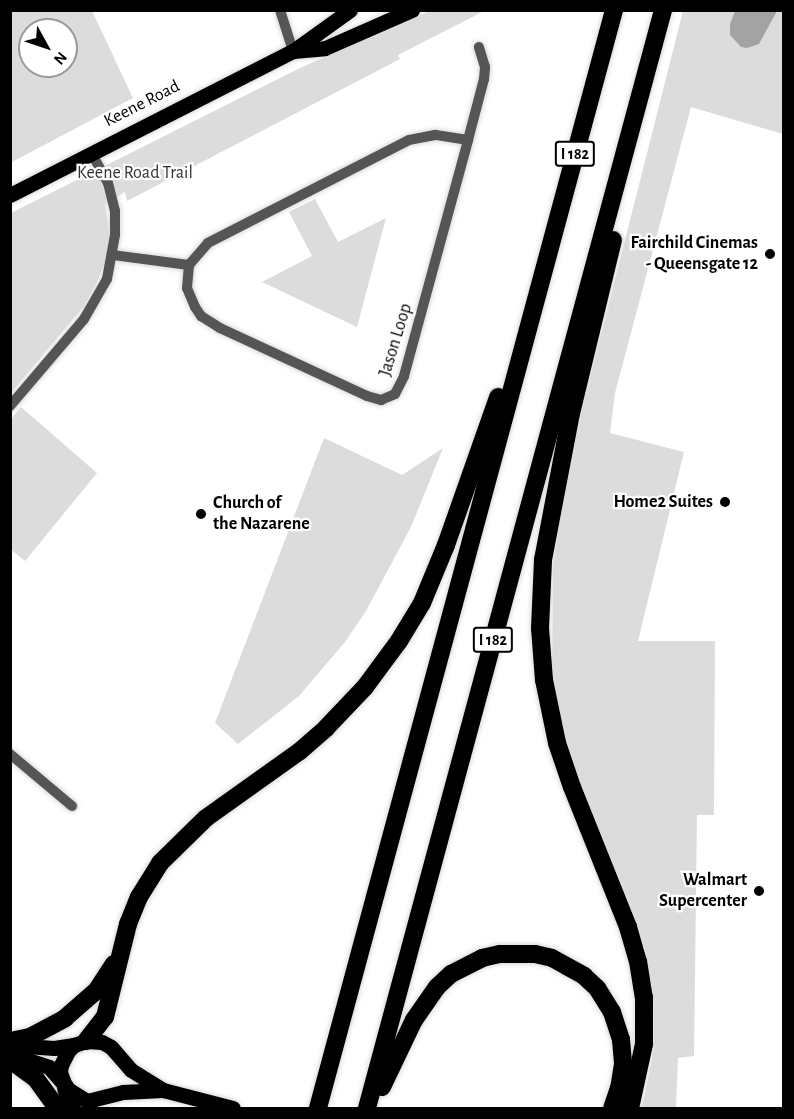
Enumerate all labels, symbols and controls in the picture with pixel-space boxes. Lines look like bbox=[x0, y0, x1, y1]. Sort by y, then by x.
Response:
north arrow bbox=[18, 18, 78, 78]
text: N bbox=[51, 49, 70, 68]
street label: Keene Road bbox=[100, 76, 184, 132]
road number: I 182 bbox=[554, 141, 596, 167]
park label: Keene Road Trail bbox=[77, 162, 193, 184]
place label: Fairchild Cinemas - Queensgate 12 bbox=[630, 233, 758, 276]
marker: Fairchild Cinemas - Queensgate 12 bbox=[763, 247, 777, 261]
street label: Jason Loop bbox=[375, 301, 417, 379]
place label: Home2 Suites bbox=[613, 491, 713, 513]
place label: Church of the Nazarene bbox=[213, 493, 310, 536]
marker: Home2 Suites bbox=[718, 495, 732, 509]
marker: Church of the Nazarene bbox=[194, 507, 208, 521]
road number: I 182 bbox=[472, 627, 514, 653]
place label: Walmart Supercenter bbox=[659, 870, 747, 912]
marker: Walmart Supercenter bbox=[752, 884, 766, 898]

